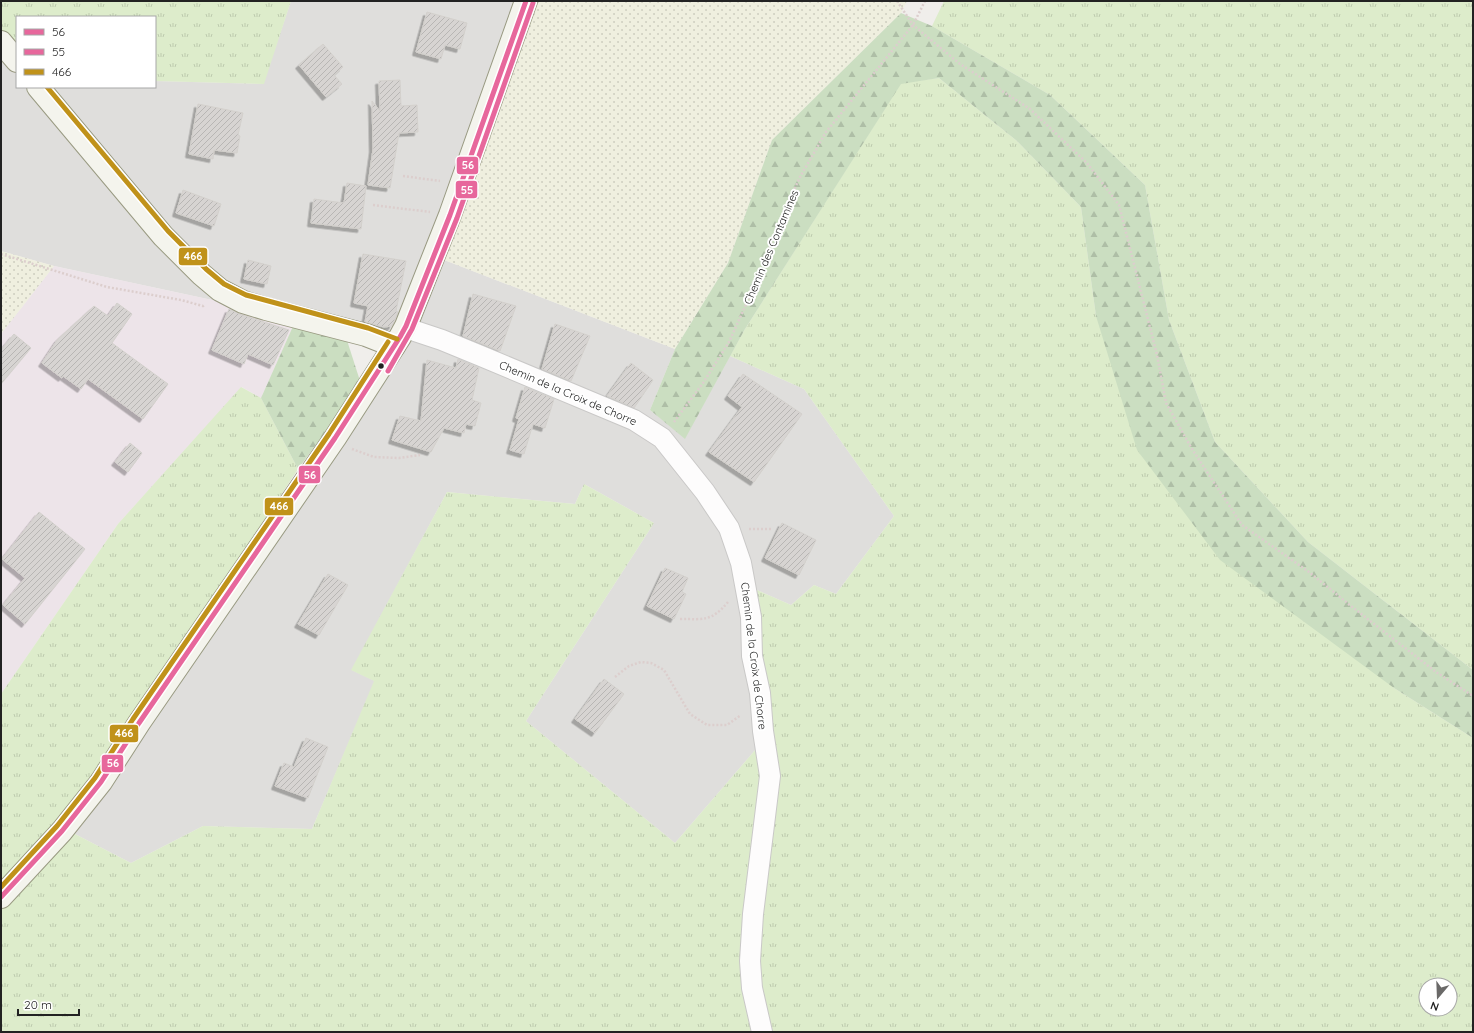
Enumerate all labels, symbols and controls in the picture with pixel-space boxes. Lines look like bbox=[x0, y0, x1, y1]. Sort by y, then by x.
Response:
legend bbox=[16, 16, 156, 88]
text: 56 bbox=[52, 24, 66, 39]
text: 55 bbox=[52, 44, 65, 59]
text: 466 bbox=[52, 64, 72, 79]
line badge: 56 bbox=[456, 156, 479, 175]
text: 56 bbox=[462, 158, 474, 172]
line badge: 55 bbox=[455, 180, 478, 199]
text: 55 bbox=[461, 183, 473, 197]
street label: Chemin des Contamines bbox=[740, 188, 802, 306]
line badge: 466 bbox=[178, 247, 208, 266]
text: 466 bbox=[184, 249, 202, 263]
street label: Chemin de la Croix de Chorre bbox=[497, 358, 639, 428]
unlabelled marker bbox=[376, 361, 386, 371]
line badge: 56 bbox=[298, 465, 321, 484]
text: 56 bbox=[304, 468, 316, 482]
line badge: 466 bbox=[264, 497, 294, 516]
text: 466 bbox=[270, 499, 288, 513]
street label: Chemin de la Croix de Chorre bbox=[738, 582, 770, 730]
line badge: 466 bbox=[109, 724, 139, 743]
text: 466 bbox=[115, 726, 133, 740]
line badge: 56 bbox=[101, 754, 124, 773]
text: 56 bbox=[107, 756, 119, 770]
north arrow bbox=[1418, 977, 1458, 1017]
scale bar bbox=[18, 991, 79, 1017]
text: 20 m bbox=[24, 997, 52, 1012]
text: N bbox=[1429, 999, 1441, 1014]

